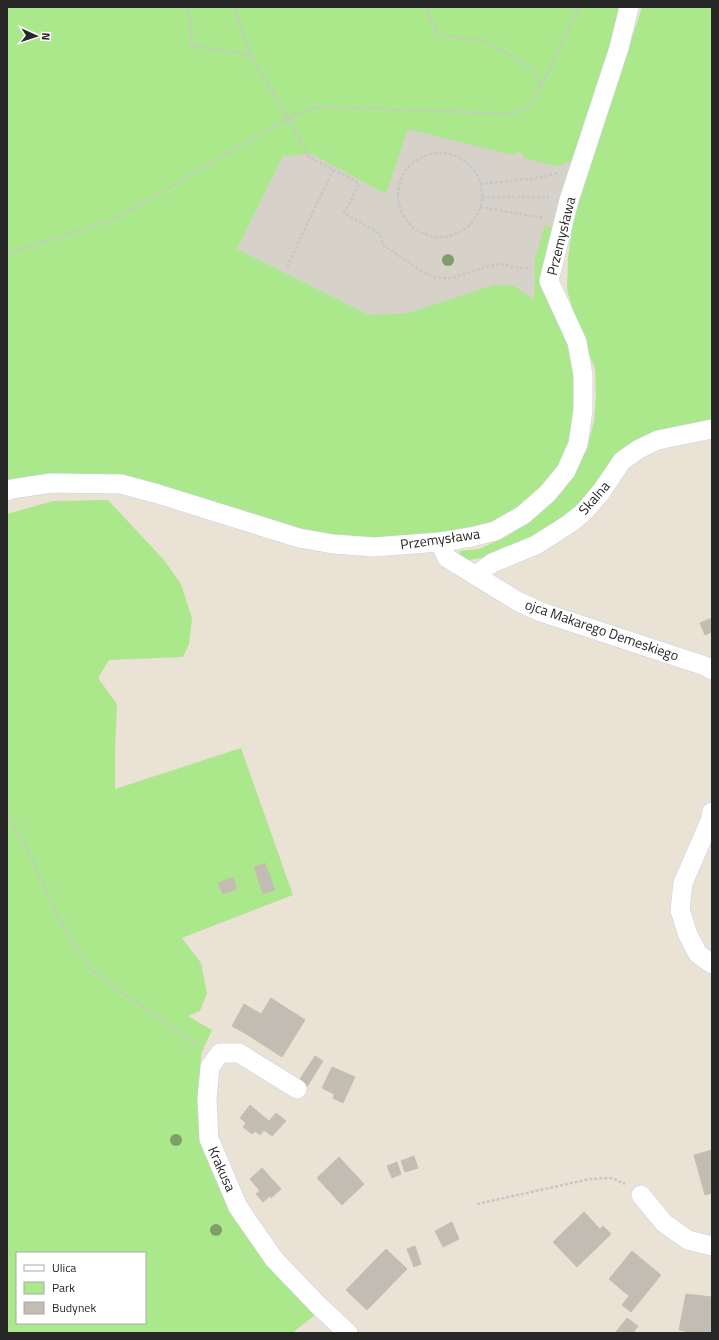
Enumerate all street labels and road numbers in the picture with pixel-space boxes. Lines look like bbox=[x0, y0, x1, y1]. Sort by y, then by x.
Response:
street label: Przemysława bbox=[541, 194, 580, 277]
street label: Skalna bbox=[573, 476, 614, 519]
street label: Przemysława bbox=[399, 523, 481, 554]
street label: ojca Makarego Demeskiego bbox=[522, 593, 682, 666]
street label: Krakusa bbox=[203, 1143, 242, 1195]

